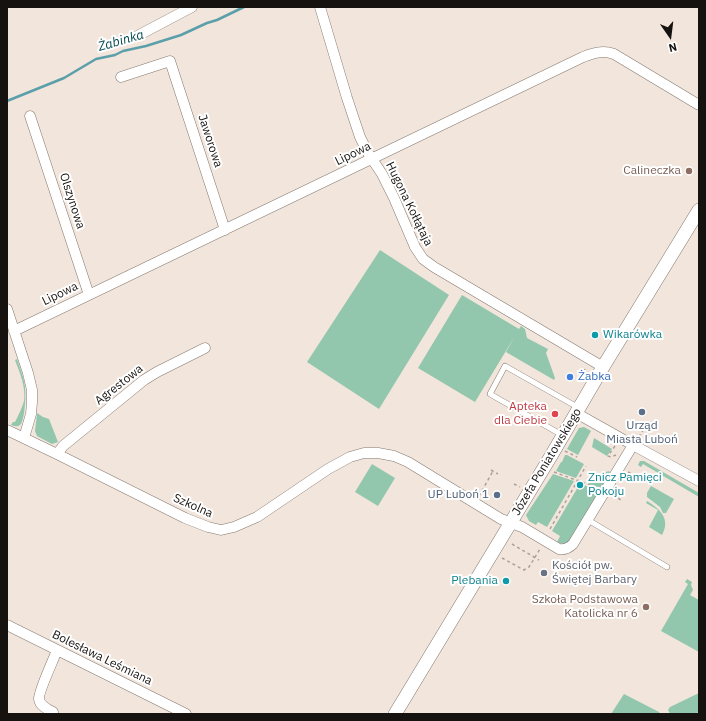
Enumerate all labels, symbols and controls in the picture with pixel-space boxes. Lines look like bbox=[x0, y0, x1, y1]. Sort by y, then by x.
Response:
north arrow bbox=[650, 16, 690, 56]
water label: Żabinka bbox=[96, 27, 146, 55]
text: N bbox=[667, 40, 678, 55]
street label: Jaworowa bbox=[195, 113, 225, 169]
street label: Lipowa bbox=[333, 139, 373, 169]
street label: Hugona Kołłątaja bbox=[382, 160, 436, 248]
place label: Calineczka bbox=[623, 164, 681, 178]
marker: Calineczka bbox=[684, 166, 694, 176]
street label: Olszynowa bbox=[56, 171, 88, 231]
street label: Lipowa bbox=[40, 279, 80, 309]
place label: Wikarówka bbox=[603, 328, 662, 342]
marker: Wikarówka bbox=[590, 330, 600, 340]
street label: Agrestowa bbox=[92, 362, 146, 408]
place label: Żabka bbox=[578, 370, 611, 384]
marker: Żabka bbox=[565, 372, 575, 382]
place label: Apteka dla Ciebie bbox=[494, 400, 547, 428]
street label: Józefa Poniatowskiego bbox=[509, 406, 585, 518]
marker: Urząd Miasta Luboń bbox=[637, 407, 647, 417]
marker: Apteka dla Ciebie bbox=[550, 409, 560, 419]
place label: Urząd Miasta Luboń bbox=[606, 419, 678, 447]
place label: Znicz Pamięci Pokoju bbox=[588, 471, 662, 499]
marker: Znicz Pamięci Pokoju bbox=[575, 480, 585, 490]
place label: UP Luboń 1 bbox=[428, 488, 489, 502]
marker: UP Luboń 1 bbox=[492, 490, 502, 500]
street label: Szkolna bbox=[171, 491, 215, 521]
place label: Kościół pw. Świętej Barbary bbox=[552, 559, 637, 587]
marker: Kościół pw. Świętej Barbary bbox=[539, 568, 549, 578]
place label: Plebania bbox=[451, 574, 498, 588]
marker: Plebania bbox=[501, 576, 511, 586]
place label: Szkoła Podstawowa Katolicka nr 6 bbox=[532, 593, 638, 621]
marker: Szkoła Podstawowa Katolicka nr 6 bbox=[641, 602, 651, 612]
street label: Bolesława Leśmiana bbox=[50, 627, 154, 689]

